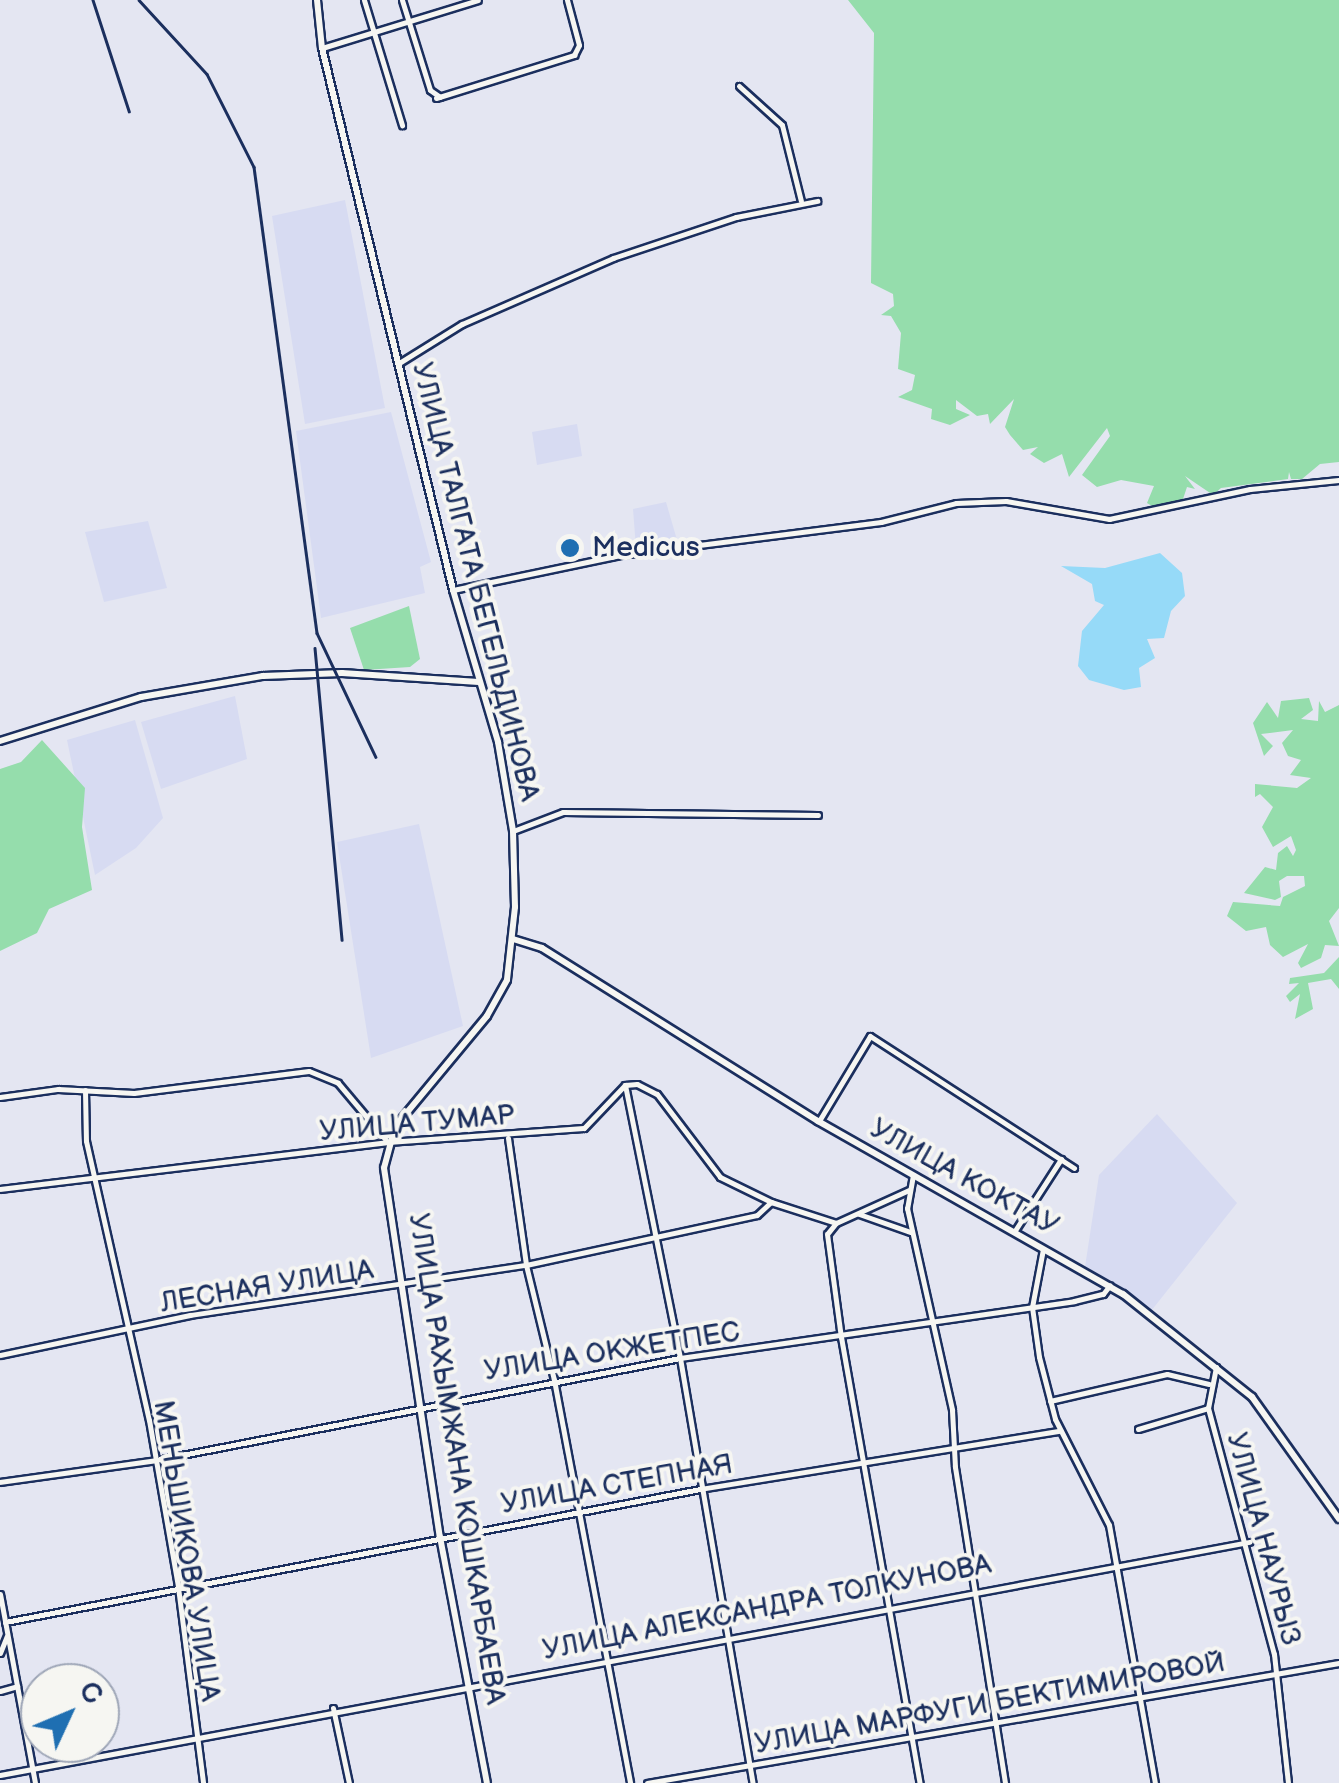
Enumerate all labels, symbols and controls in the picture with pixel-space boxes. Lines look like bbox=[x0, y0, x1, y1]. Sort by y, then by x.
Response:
street label: УЛИЦА ТАЛГАТА БЕГЕЛЬДИНОВА bbox=[404, 359, 546, 805]
place label: Medicus bbox=[592, 531, 700, 565]
marker: Medicus bbox=[557, 535, 583, 561]
street label: УЛИЦА ТУМАР bbox=[318, 1099, 516, 1149]
street label: УЛИЦА КОКТАУ bbox=[864, 1112, 1064, 1244]
street label: УЛИЦА РАХЫМЖАНА КОШКАРБАЕВА bbox=[401, 1211, 511, 1707]
street label: ЛЕСНАЯ УЛИЦА bbox=[158, 1254, 376, 1320]
street label: УЛИЦА ОКЖЕТПЕС bbox=[482, 1315, 742, 1389]
street label: МЕНЬШИКОВА УЛИЦА bbox=[146, 1398, 226, 1704]
street label: УЛИЦА НАУРЫЗ bbox=[1219, 1429, 1307, 1649]
street label: УЛИЦА СТЕПНАЯ bbox=[499, 1448, 735, 1522]
street label: УЛИЦА АЛЕКСАНДРА ТОЛКУНОВА bbox=[540, 1548, 994, 1668]
street label: УЛИЦА МАРФУГИ БЕКТИМИРОВОЙ bbox=[752, 1646, 1228, 1762]
north arrow bbox=[20, 1663, 120, 1763]
text: С bbox=[72, 1675, 109, 1712]

